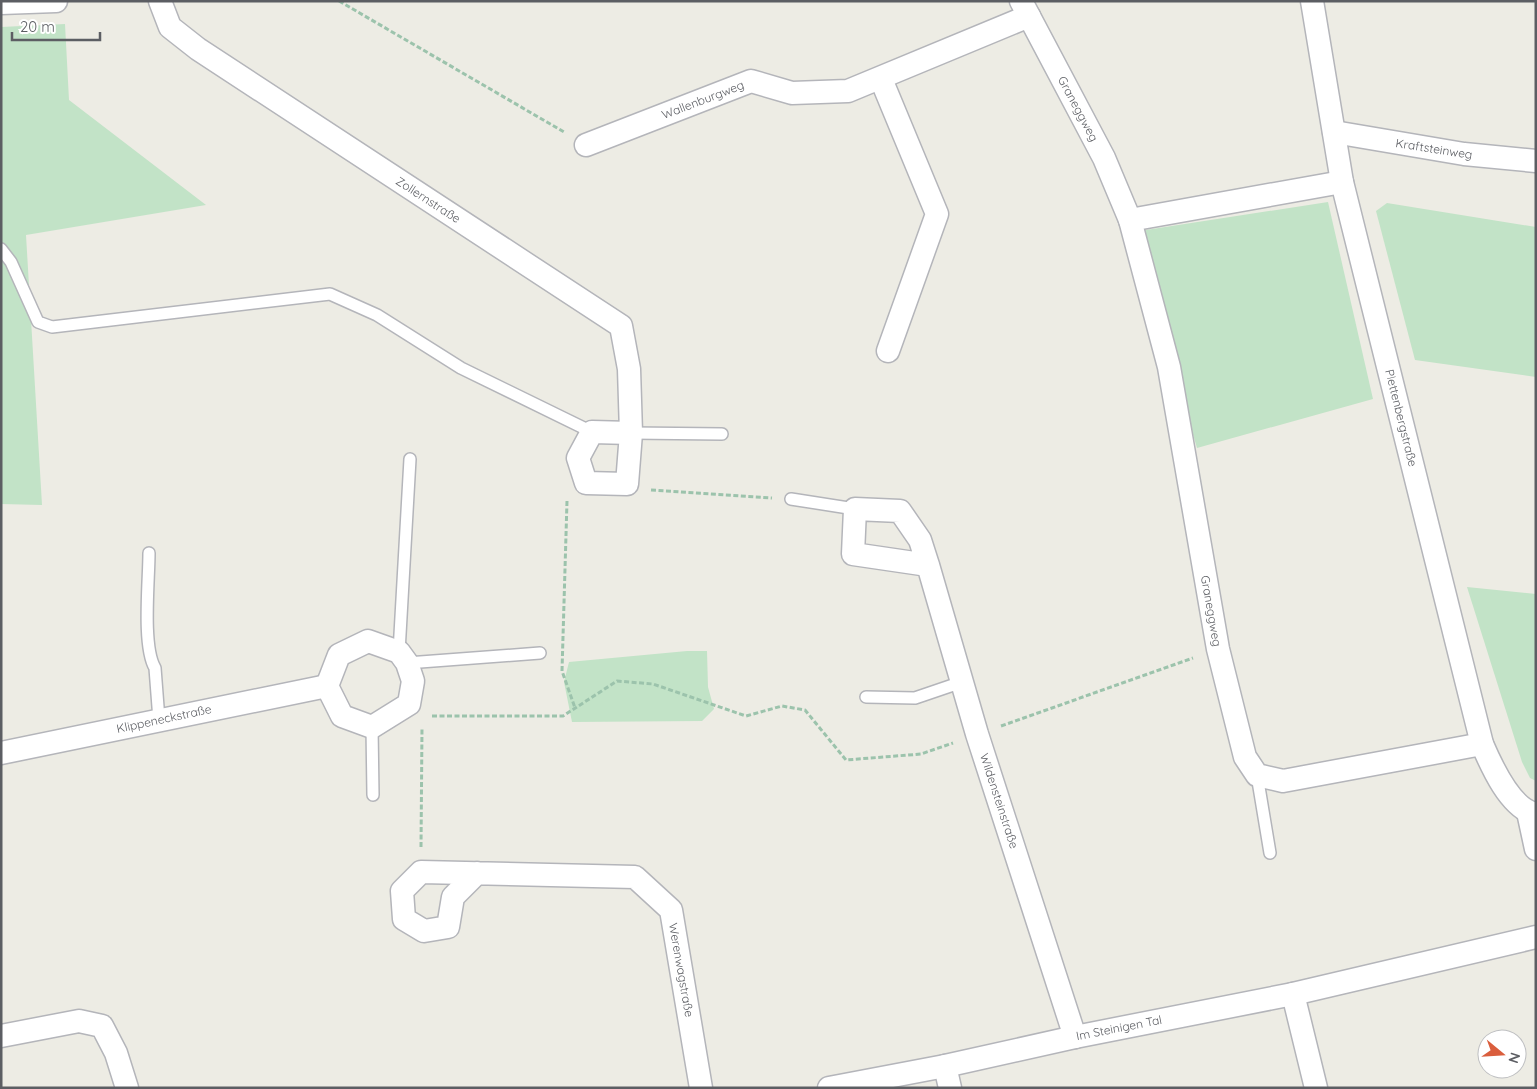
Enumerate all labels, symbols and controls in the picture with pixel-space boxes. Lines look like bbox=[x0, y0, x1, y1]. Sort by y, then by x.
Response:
scale bar bbox=[12, 10, 100, 42]
text: 20 m bbox=[20, 17, 55, 36]
street label: Graneggweg bbox=[1055, 73, 1102, 144]
street label: Wallenburgweg bbox=[659, 77, 746, 122]
street label: Kraftsteinweg bbox=[1395, 135, 1474, 162]
street label: Zollernstraße bbox=[393, 173, 464, 226]
street label: Plettenbergstraße bbox=[1382, 368, 1421, 468]
street label: Graneggweg bbox=[1198, 574, 1225, 648]
street label: Klippeneckstraße bbox=[115, 701, 213, 736]
street label: Wildensteinstraße bbox=[977, 751, 1022, 851]
street label: Werenwagstraße bbox=[666, 922, 697, 1018]
street label: Im Steinigen Tal bbox=[1075, 1012, 1163, 1043]
north arrow bbox=[1477, 1029, 1527, 1079]
text: N bbox=[1504, 1050, 1525, 1066]

